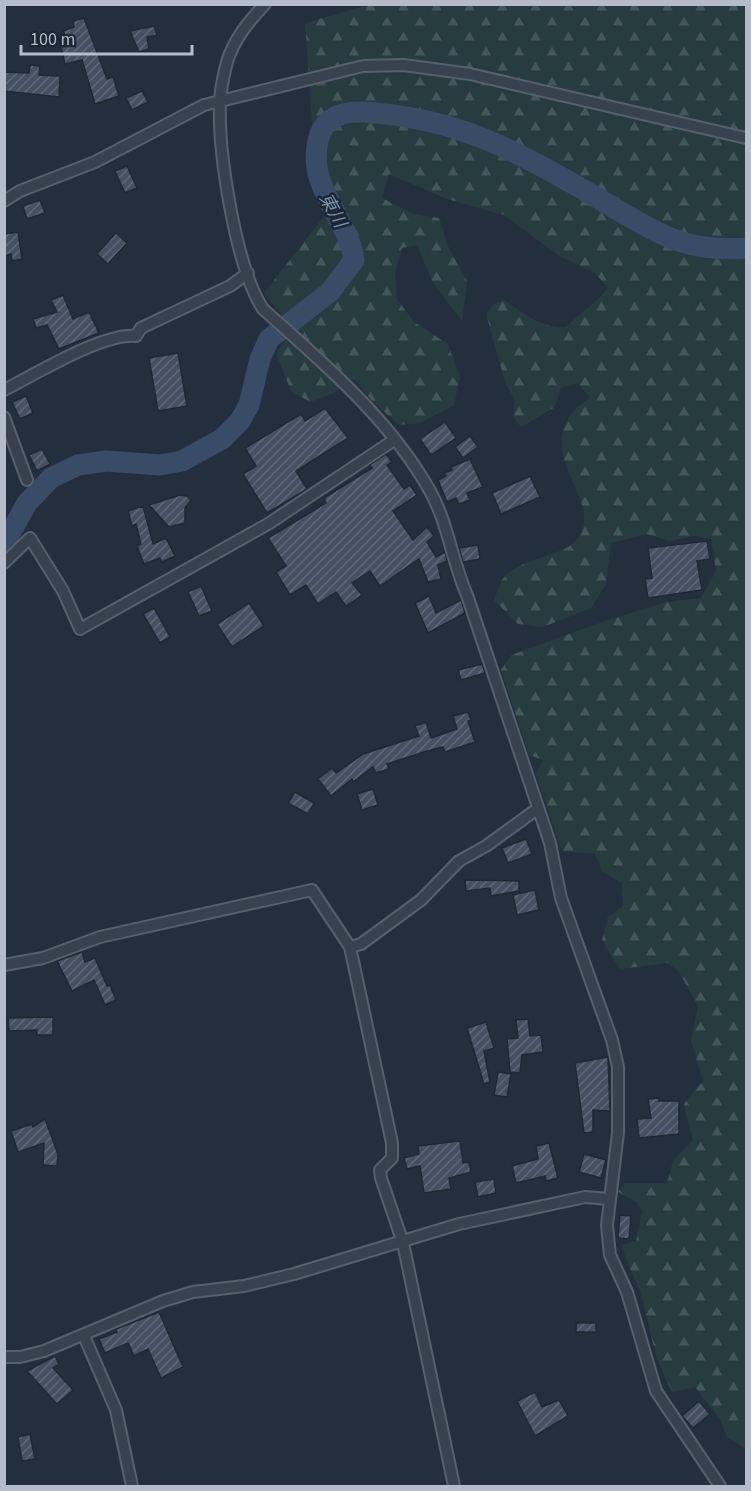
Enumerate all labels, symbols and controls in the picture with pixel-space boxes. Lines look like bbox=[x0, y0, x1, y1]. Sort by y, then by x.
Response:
scale bar bbox=[21, 18, 192, 56]
text: 100 m bbox=[30, 27, 75, 52]
water label: 東川 bbox=[313, 188, 353, 234]

